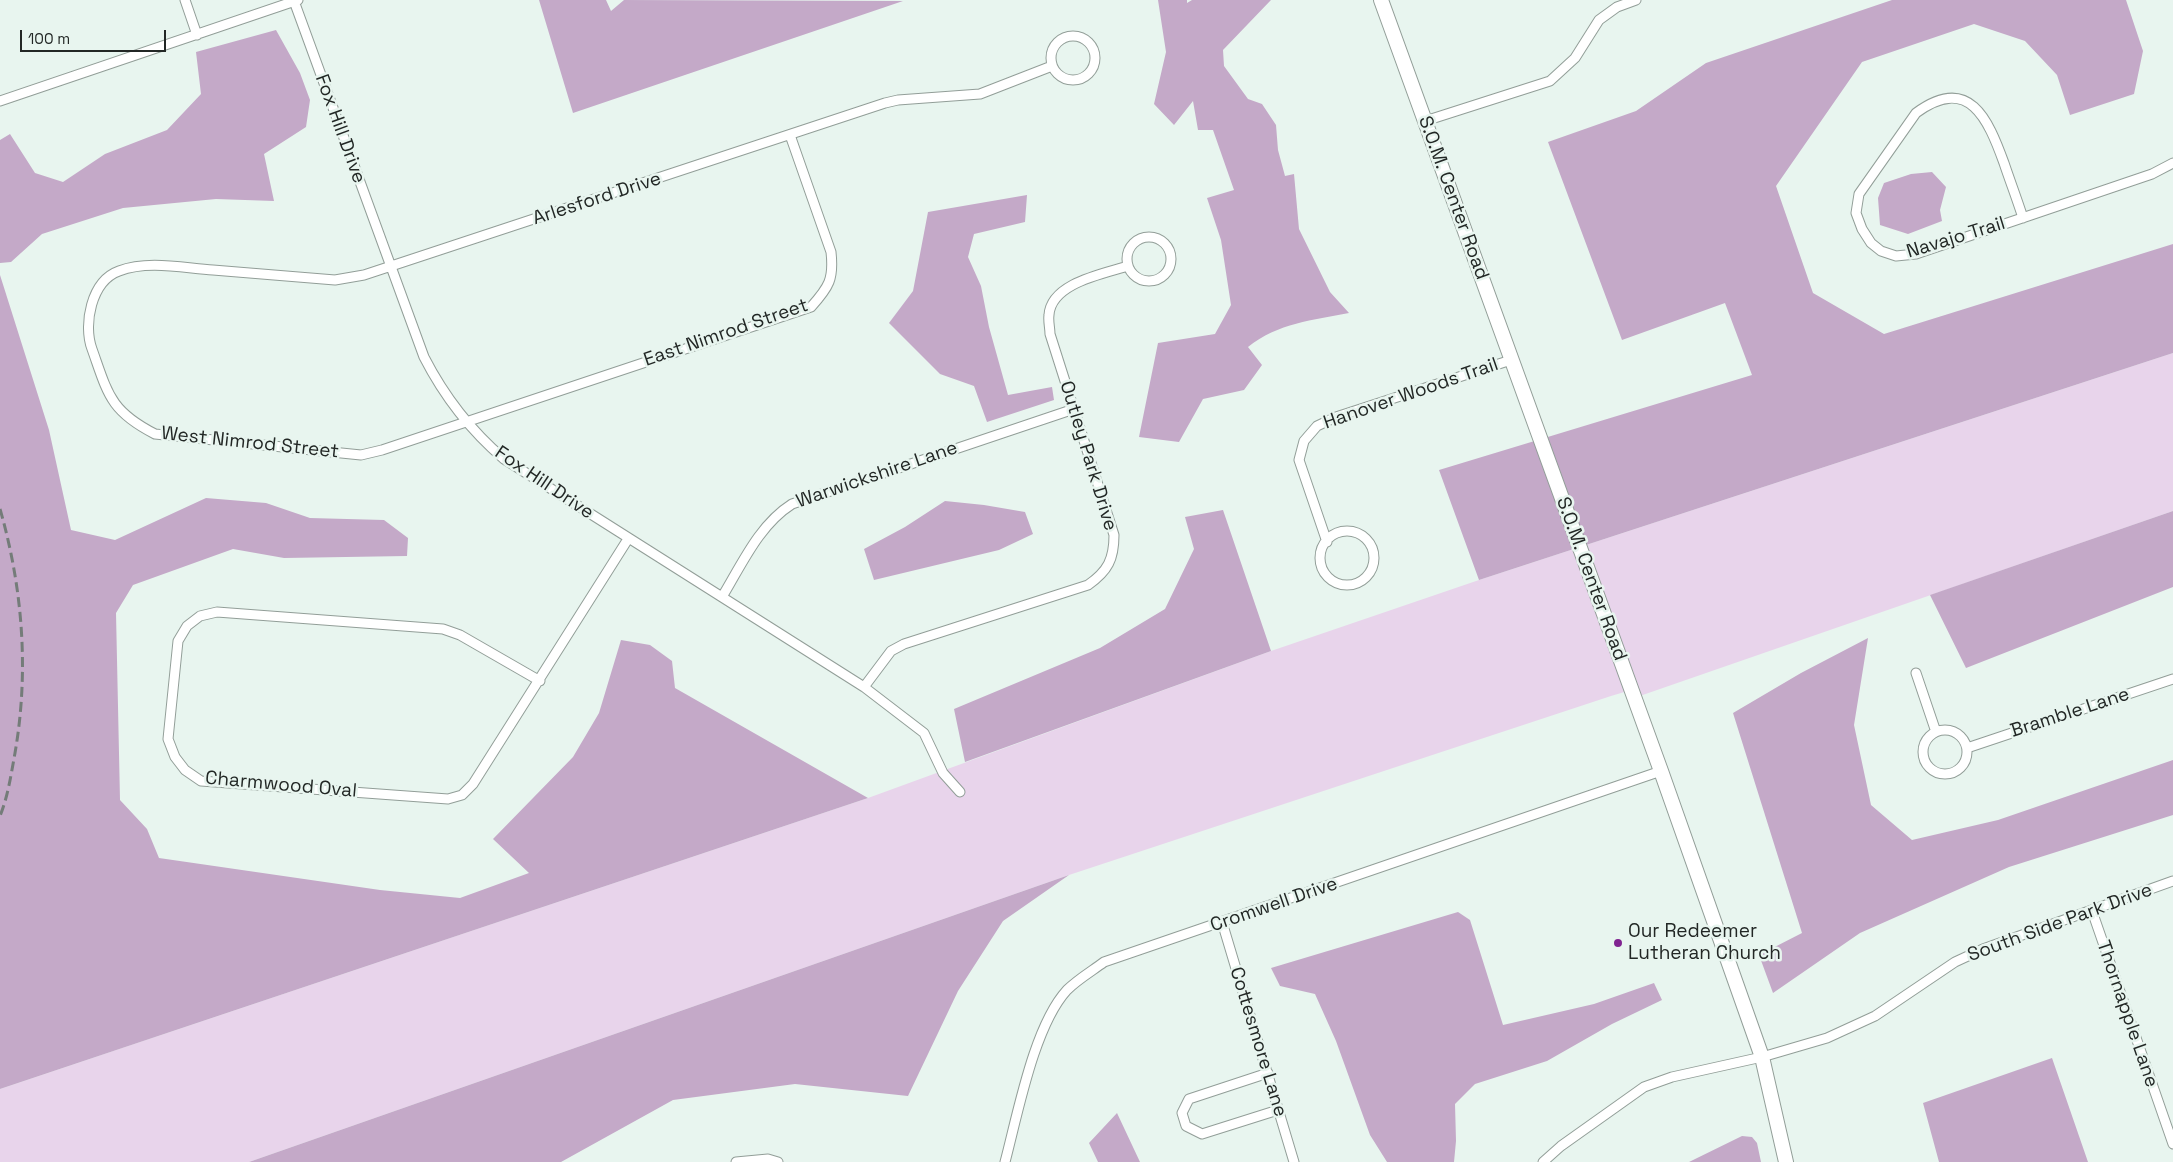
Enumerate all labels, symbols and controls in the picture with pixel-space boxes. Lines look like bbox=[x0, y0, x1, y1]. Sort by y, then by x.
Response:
scale bar bbox=[22, 20, 169, 52]
text: 100 m bbox=[28, 29, 70, 48]
street label: Fox Hill Drive bbox=[310, 71, 370, 187]
street label: S.O.M. Center Road bbox=[1413, 113, 1493, 283]
street label: Arlesford Drive bbox=[530, 167, 664, 231]
street label: Navajo Trail bbox=[1904, 212, 2008, 264]
street label: East Nimrod Street bbox=[641, 294, 811, 372]
street label: Hanover Woods Trail bbox=[1321, 353, 1501, 435]
street label: Outley Park Drive bbox=[1054, 378, 1122, 534]
street label: West Nimrod Street bbox=[160, 422, 340, 464]
street label: Warwickshire Lane bbox=[793, 437, 961, 513]
street label: Fox Hill Drive bbox=[490, 442, 598, 524]
street label: S.O.M. Center Road bbox=[1551, 494, 1631, 664]
street label: Bramble Lane bbox=[2008, 683, 2132, 743]
street label: Charmwood Oval bbox=[204, 767, 358, 803]
street label: Cromwell Drive bbox=[1207, 873, 1341, 937]
street label: South Side Park Drive bbox=[1965, 879, 2155, 967]
place label: Our Redeemer Lutheran Church bbox=[1628, 921, 1781, 965]
marker: Our Redeemer Lutheran Church bbox=[1612, 937, 1624, 949]
street label: Thornapple Lane bbox=[2091, 938, 2163, 1090]
street label: Cottesmore Lane bbox=[1224, 964, 1292, 1120]

